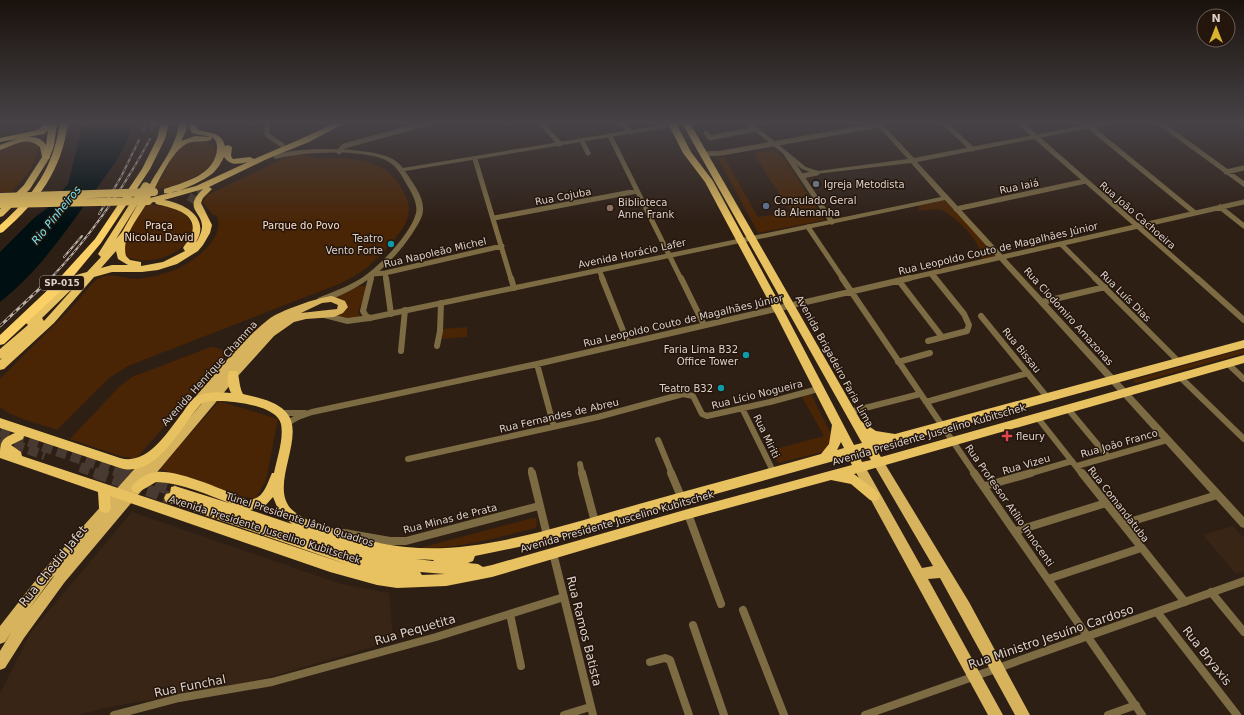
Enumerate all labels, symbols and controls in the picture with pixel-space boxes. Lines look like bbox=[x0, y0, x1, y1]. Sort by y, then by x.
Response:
north arrow bbox=[1196, 8, 1236, 48]
text: N bbox=[1211, 12, 1221, 25]
street label: Rua Iaiá bbox=[998, 177, 1040, 196]
marker: Igreja Metodista bbox=[811, 179, 821, 189]
place label: Igreja Metodista bbox=[824, 179, 905, 190]
street label: Rua João Cachoeira bbox=[1098, 179, 1178, 251]
water label: Rio Pinheiros bbox=[29, 183, 84, 247]
street label: Rua Cojuba bbox=[534, 186, 592, 207]
place label: Consulado Geral da Alemanha bbox=[774, 195, 856, 218]
place label: Biblioteca Anne Frank bbox=[618, 197, 674, 220]
marker: Consulado Geral da Alemanha bbox=[761, 201, 771, 211]
marker: Biblioteca Anne Frank bbox=[605, 203, 615, 213]
park label: Praça Nicolau David bbox=[124, 220, 194, 243]
park label: Parque do Povo bbox=[262, 220, 340, 231]
street label: Rua Leopoldo Couto de Magalhães Júnior bbox=[897, 220, 1100, 277]
place label: Teatro Vento Forte bbox=[326, 233, 383, 256]
street label: Rua Napoleão Michel bbox=[383, 235, 487, 270]
street label: Avenida Horácio Lafer bbox=[577, 236, 688, 270]
marker: Teatro Vento Forte bbox=[386, 239, 396, 249]
street label: Rua Clodomiro Amazonas bbox=[1022, 265, 1116, 368]
street label: Rua Luís Dias bbox=[1098, 269, 1153, 324]
road number: SP-015 bbox=[40, 276, 84, 290]
street label: Rua Leopoldo Couto de Magalhães Júnior bbox=[582, 292, 785, 349]
street label: Avenida Brigadeiro Faria Lima bbox=[794, 293, 876, 429]
street label: Avenida Henrique Chamma bbox=[159, 319, 259, 428]
street label: Rua Bissau bbox=[1000, 326, 1043, 375]
place label: Faria Lima B32 Office Tower bbox=[664, 344, 739, 367]
marker: Faria Lima B32 Office Tower bbox=[741, 350, 751, 360]
street label: Rua Lício Nogueira bbox=[710, 378, 804, 411]
place label: Teatro B32 bbox=[659, 383, 713, 394]
marker: Teatro B32 bbox=[716, 383, 726, 393]
street label: Rua Fernandes de Abreu bbox=[498, 396, 620, 435]
street label: Avenida Presidente Juscelino Kubitschek bbox=[831, 401, 1027, 467]
street label: Rua Miriti bbox=[751, 413, 782, 460]
street label: Rua João Franco bbox=[1079, 427, 1159, 460]
marker: fleury bbox=[1001, 430, 1013, 442]
place label: fleury bbox=[1016, 431, 1045, 442]
street label: Rua Professor Atílio Innocenti bbox=[963, 442, 1056, 568]
street label: Rua Vizeu bbox=[1001, 452, 1051, 477]
street label: Rua Comandatuba bbox=[1086, 464, 1151, 544]
street label: Avenida Presidente Juscelino Kubitschek bbox=[519, 488, 715, 554]
street label: Túnel Presidente Jânio Quadros bbox=[224, 490, 375, 549]
street label: Avenida Presidente Juscelino Kubitschek bbox=[168, 493, 362, 566]
street label: Rua Minas de Prata bbox=[402, 502, 498, 535]
street label: Rua Chedid Jafet bbox=[16, 523, 90, 609]
street label: Rua Ramos Batista bbox=[564, 574, 604, 688]
street label: Rua Ministro Jesuíno Cardoso bbox=[967, 602, 1135, 672]
street label: Rua Pequetita bbox=[373, 612, 457, 648]
street label: Rua Bryaxis bbox=[1180, 624, 1234, 688]
street label: Rua Funchal bbox=[153, 672, 227, 700]

